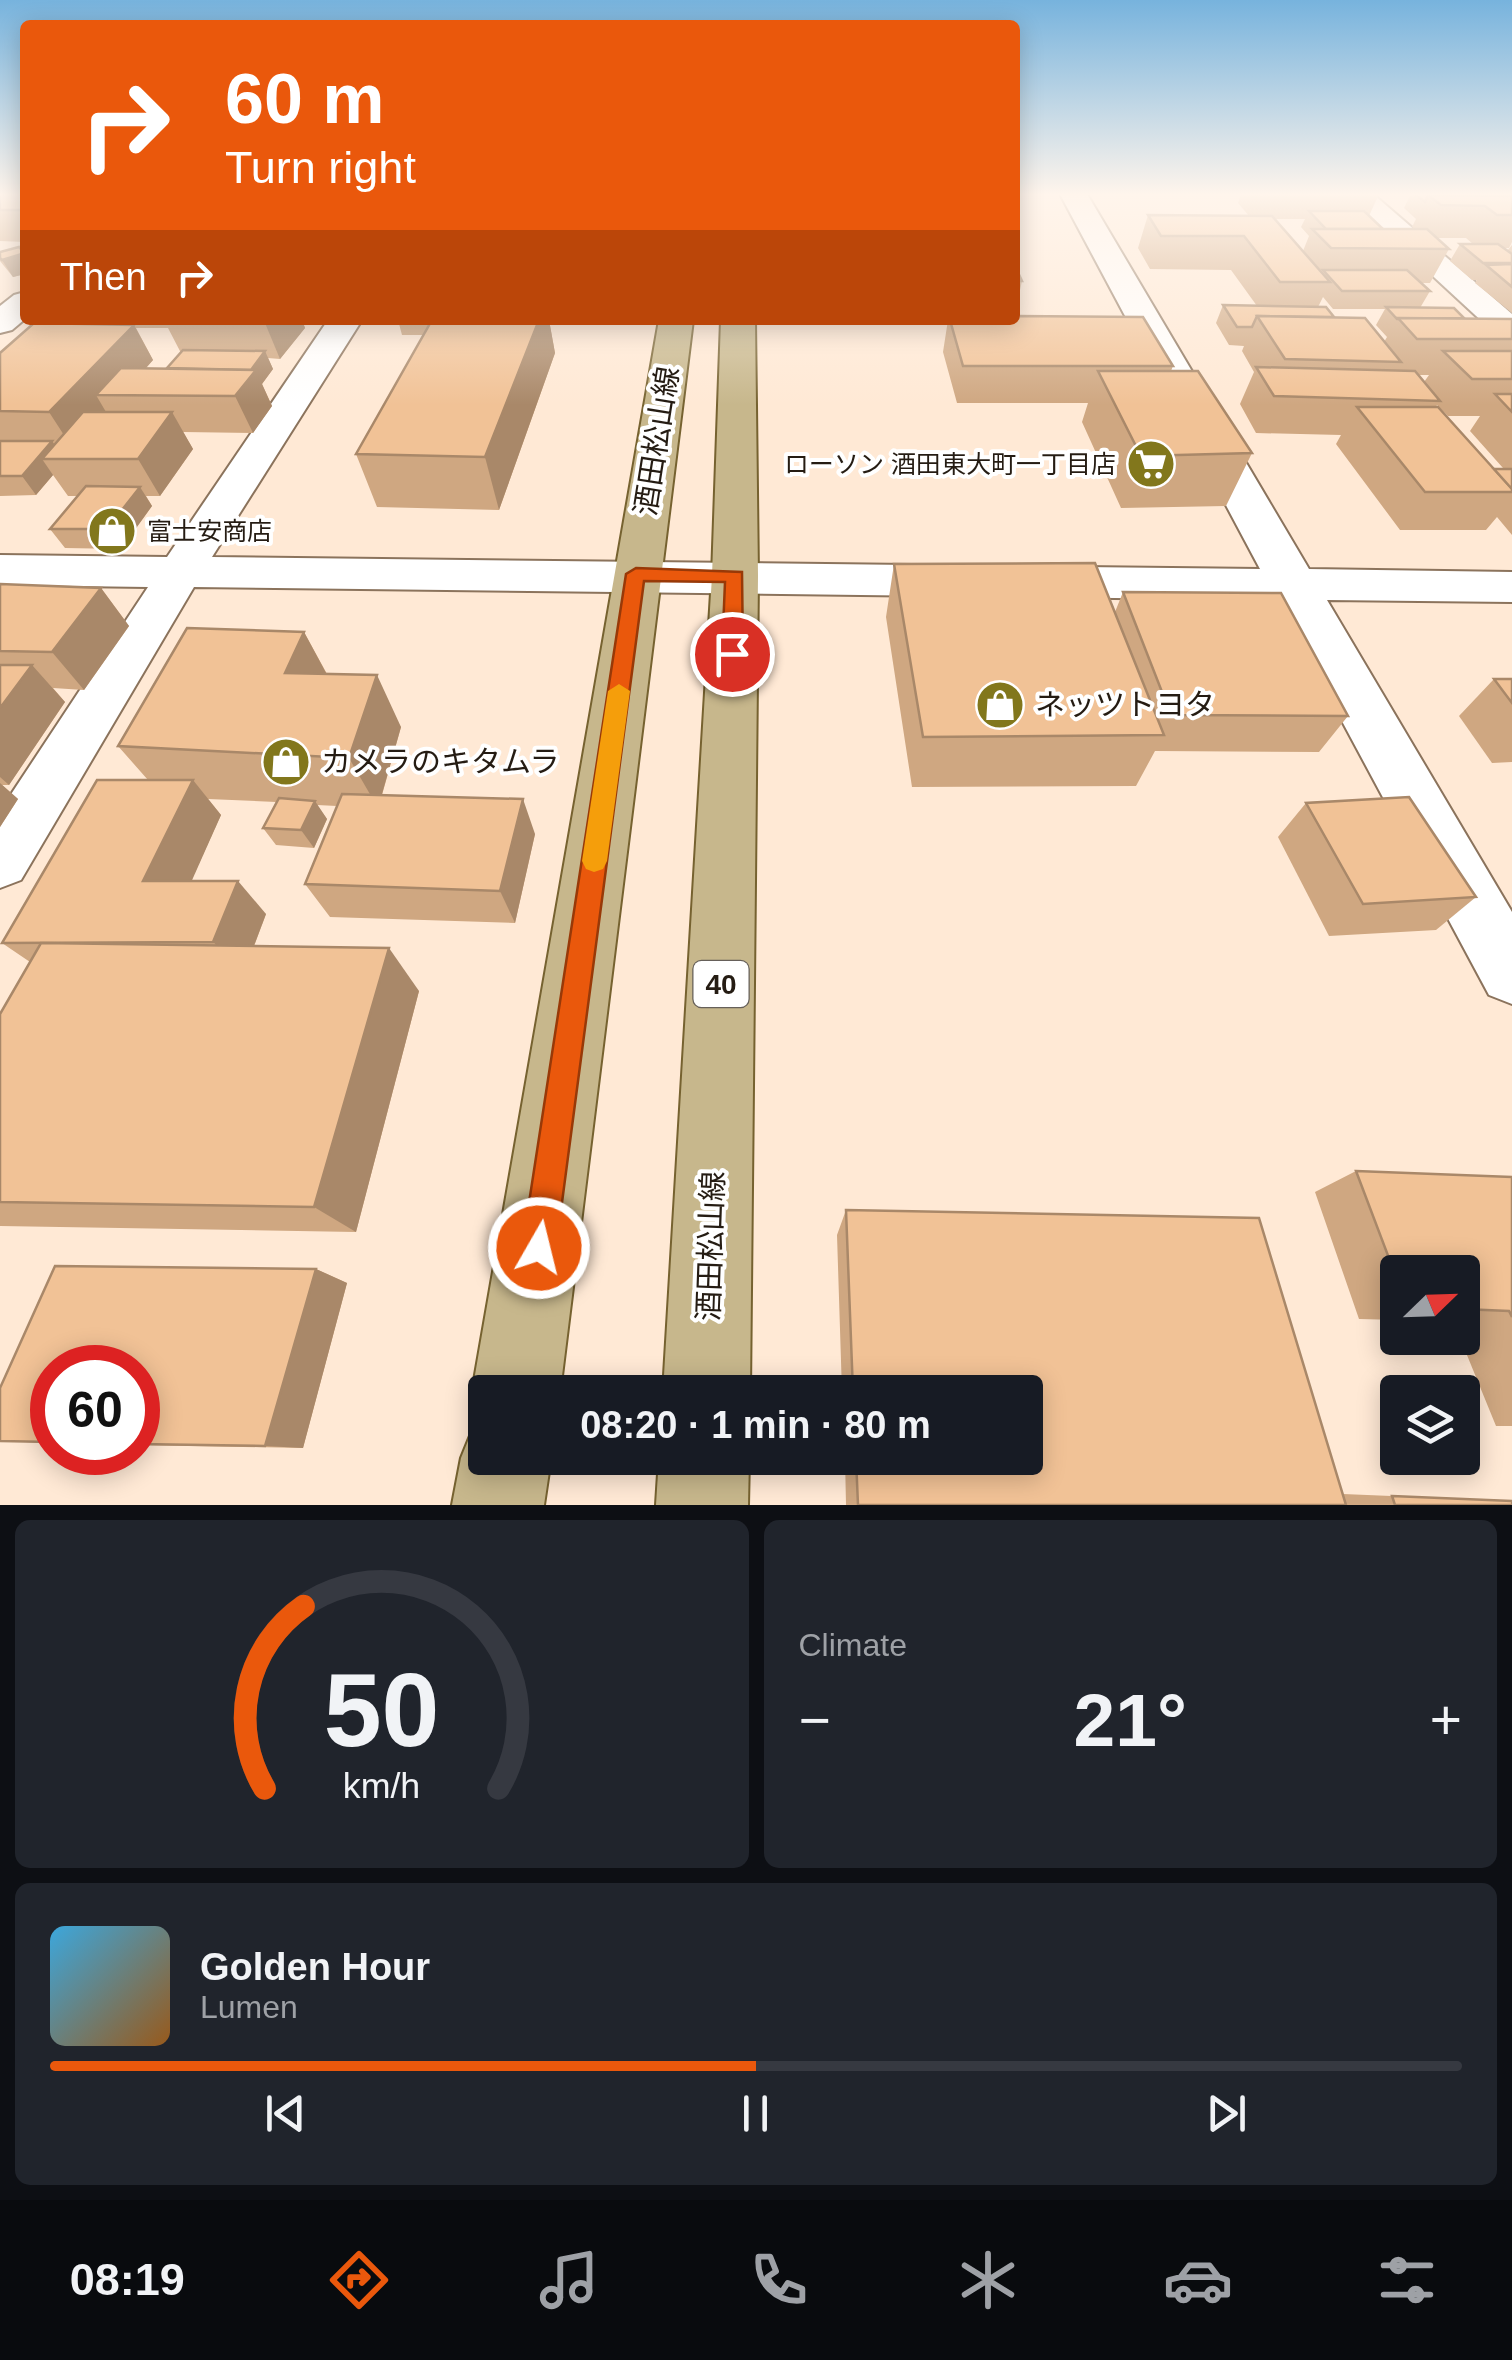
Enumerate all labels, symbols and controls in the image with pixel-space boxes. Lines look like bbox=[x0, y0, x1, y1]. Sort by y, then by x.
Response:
icon: right bbox=[60, 60, 190, 190]
text: 60 m bbox=[225, 60, 385, 138]
text: Turn right bbox=[225, 142, 416, 193]
icon: right bbox=[167, 250, 222, 305]
text: Then bbox=[60, 256, 147, 298]
street label: 酒田松山線 bbox=[628, 364, 685, 518]
supermarket icon: ローソン 酒田東大町一丁目店 bbox=[1125, 438, 1177, 490]
place label: ローソン 酒田東大町一丁目店 bbox=[784, 450, 1116, 478]
shop icon: 富士安商店 bbox=[86, 505, 138, 557]
place label: 富士安商店 bbox=[147, 517, 272, 545]
pin bbox=[690, 612, 775, 697]
icon: arrive bbox=[705, 627, 760, 682]
shop icon: ネッツトヨタ bbox=[974, 679, 1026, 731]
place label: ネッツトヨタ bbox=[1035, 688, 1215, 721]
shop icon: カメラのキタムラ bbox=[260, 736, 312, 788]
place label: カメラのキタムラ bbox=[321, 745, 560, 778]
road number: 40 bbox=[694, 961, 748, 1007]
street label: 酒田松山線 bbox=[691, 1170, 730, 1322]
position arrow bbox=[487, 1196, 591, 1300]
north arrow bbox=[1380, 1255, 1480, 1355]
map controls bbox=[1380, 1255, 1480, 1475]
speed limit sign: 60 bbox=[30, 1345, 160, 1475]
button: layers bbox=[1380, 1375, 1480, 1475]
text: 08:20 · 1 min · 80 m bbox=[580, 1404, 931, 1446]
text: Climate bbox=[799, 1627, 907, 1663]
text: 50 bbox=[324, 1652, 440, 1768]
text: 21° bbox=[1074, 1678, 1187, 1762]
text: − bbox=[799, 1689, 831, 1751]
text: + bbox=[1430, 1689, 1462, 1751]
text: km/h bbox=[343, 1766, 420, 1806]
text: Golden Hour bbox=[200, 1946, 430, 1988]
text: Lumen bbox=[200, 1989, 298, 2025]
icon: previous bbox=[258, 2086, 313, 2141]
icon: pause bbox=[728, 2086, 783, 2141]
icon: next bbox=[1199, 2086, 1254, 2141]
icon: directions bbox=[324, 2245, 394, 2315]
icon: music bbox=[534, 2245, 604, 2315]
icon: phone bbox=[744, 2245, 814, 2315]
icon: climate bbox=[953, 2245, 1023, 2315]
icon: car bbox=[1163, 2245, 1233, 2315]
icon: filters bbox=[1372, 2245, 1442, 2315]
text: 08:19 bbox=[70, 2254, 185, 2305]

